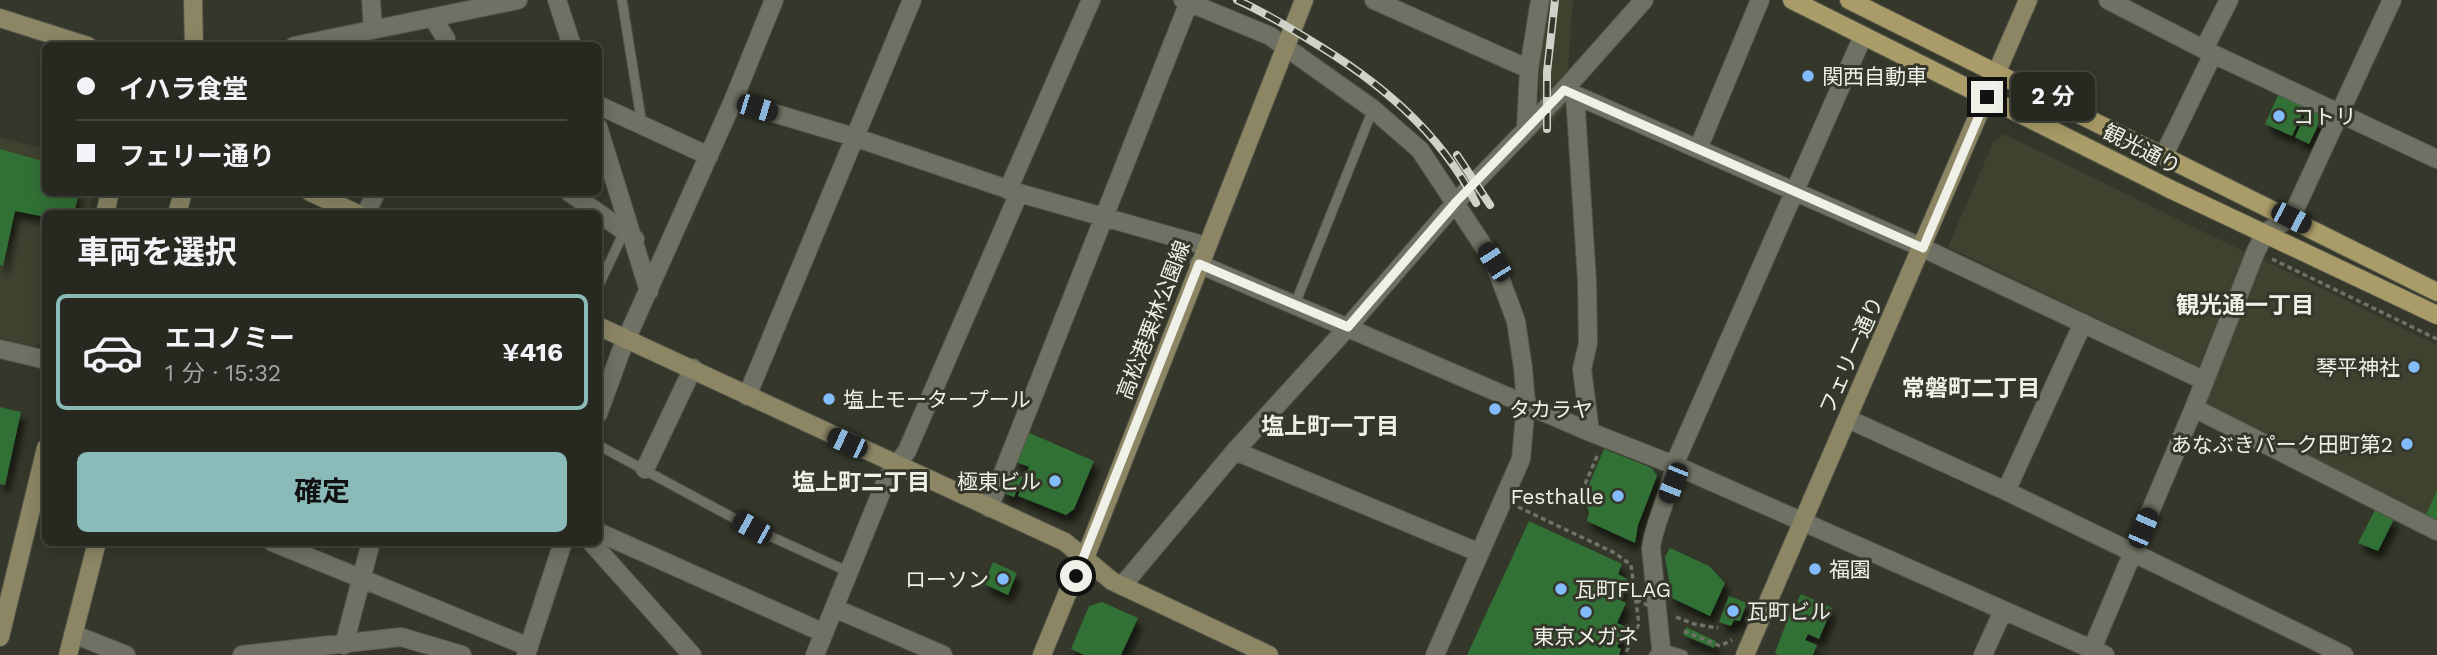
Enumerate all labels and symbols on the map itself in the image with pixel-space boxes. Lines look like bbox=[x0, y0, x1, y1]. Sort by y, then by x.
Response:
place label: 関西自動車 bbox=[1822, 64, 1927, 89]
marker: 関西自動車 bbox=[1800, 68, 1816, 84]
callout: 2 分 bbox=[2011, 72, 2096, 122]
route end bbox=[1971, 81, 2003, 113]
car bbox=[734, 92, 781, 124]
place label: コトリ bbox=[2293, 104, 2356, 129]
marker: コトリ bbox=[2271, 108, 2287, 124]
street label: 観光通り bbox=[2099, 119, 2185, 179]
car bbox=[2268, 199, 2315, 237]
street label: 高松港栗林公園線 bbox=[1111, 237, 1195, 403]
car bbox=[1474, 239, 1515, 285]
street label: フェリー通り bbox=[1814, 292, 1888, 418]
district label: 観光通一丁目 bbox=[2176, 292, 2314, 319]
place label: 琴平神社 bbox=[2316, 355, 2400, 380]
marker: 琴平神社 bbox=[2406, 359, 2422, 375]
district label: 常磐町二丁目 bbox=[1902, 375, 2040, 402]
place label: 塩上モータープール bbox=[843, 387, 1031, 412]
marker: 塩上モータープール bbox=[821, 391, 837, 407]
place label: タカラヤ bbox=[1509, 397, 1593, 422]
marker: タカラヤ bbox=[1487, 401, 1503, 417]
district label: 塩上町一丁目 bbox=[1261, 413, 1399, 440]
car bbox=[824, 425, 871, 461]
place label: あなぶきパーク田町第2 bbox=[2171, 432, 2393, 457]
marker: あなぶきパーク田町第2 bbox=[2399, 436, 2415, 452]
car bbox=[1656, 460, 1691, 506]
district label: 塩上町二丁目 bbox=[792, 469, 930, 496]
place label: 極東ビル bbox=[957, 469, 1041, 494]
marker: 極東ビル bbox=[1047, 473, 1063, 489]
place label: Festhalle bbox=[1511, 484, 1604, 509]
marker: Festhalle bbox=[1610, 488, 1626, 504]
car bbox=[2126, 505, 2161, 551]
car bbox=[729, 509, 776, 547]
place label: 福園 bbox=[1829, 557, 1871, 582]
route start bbox=[1060, 560, 1092, 592]
marker: 福園 bbox=[1807, 561, 1823, 577]
place label: ローソン bbox=[905, 567, 989, 592]
marker: ローソン bbox=[995, 571, 1011, 587]
place label: 瓦町FLAG bbox=[1575, 577, 1671, 602]
marker: 瓦町FLAG bbox=[1553, 581, 1569, 597]
place label: 瓦町ビル bbox=[1747, 599, 1831, 624]
marker: 瓦町ビル bbox=[1725, 603, 1741, 619]
marker: 東京メガネ bbox=[1578, 604, 1594, 620]
place label: 東京メガネ bbox=[1534, 624, 1639, 649]

